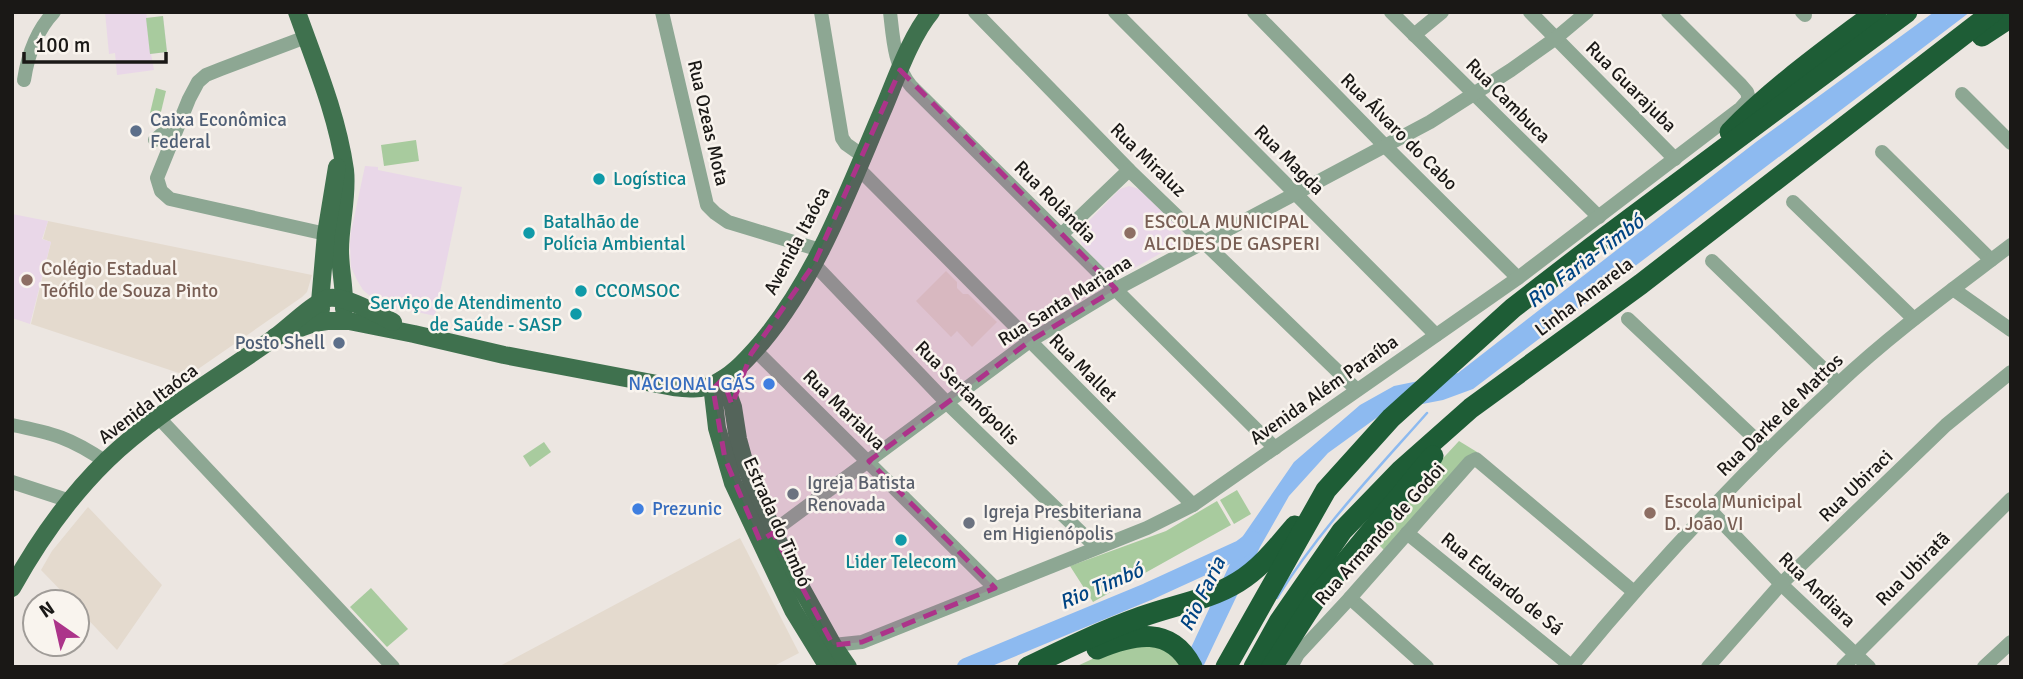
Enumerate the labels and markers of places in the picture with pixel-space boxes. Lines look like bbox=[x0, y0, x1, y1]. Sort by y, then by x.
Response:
place label: Caixa Econômica Federal bbox=[150, 108, 287, 154]
marker: Caixa Econômica Federal bbox=[128, 123, 144, 139]
place label: Logística bbox=[613, 167, 686, 191]
marker: Logística bbox=[591, 171, 607, 187]
place label: Batalhão de Polícia Ambiental bbox=[543, 210, 686, 256]
place label: ESCOLA MUNICIPAL ALCIDES DE GASPERI bbox=[1144, 210, 1320, 256]
marker: Batalhão de Polícia Ambiental bbox=[521, 225, 537, 241]
marker: ESCOLA MUNICIPAL ALCIDES DE GASPERI bbox=[1122, 225, 1138, 241]
place label: Colégio Estadual Teófilo de Souza Pinto bbox=[41, 257, 218, 303]
marker: Colégio Estadual Teófilo de Souza Pinto bbox=[19, 272, 35, 288]
place label: CCOMSOC bbox=[595, 279, 680, 303]
marker: CCOMSOC bbox=[573, 283, 589, 299]
place label: Serviço de Atendimento de Saúde - SASP bbox=[370, 291, 562, 337]
marker: Serviço de Atendimento de Saúde - SASP bbox=[568, 306, 584, 322]
place label: Posto Shell bbox=[235, 331, 325, 355]
marker: Posto Shell bbox=[331, 335, 347, 351]
place label: NACIONAL GÁS bbox=[628, 372, 755, 396]
marker: NACIONAL GÁS bbox=[761, 376, 777, 392]
place label: Igreja Batista Renovada bbox=[807, 471, 915, 517]
marker: Igreja Batista Renovada bbox=[785, 486, 801, 502]
place label: Escola Municipal D. João VI bbox=[1664, 490, 1802, 536]
place label: Prezunic bbox=[652, 497, 722, 521]
place label: Igreja Presbiteriana em Higienópolis bbox=[983, 500, 1142, 546]
marker: Prezunic bbox=[630, 501, 646, 517]
marker: Escola Municipal D. João VI bbox=[1642, 505, 1658, 521]
marker: Igreja Presbiteriana em Higienópolis bbox=[961, 515, 977, 531]
marker: Lider Telecom bbox=[893, 532, 909, 548]
place label: Lider Telecom bbox=[845, 550, 957, 574]

